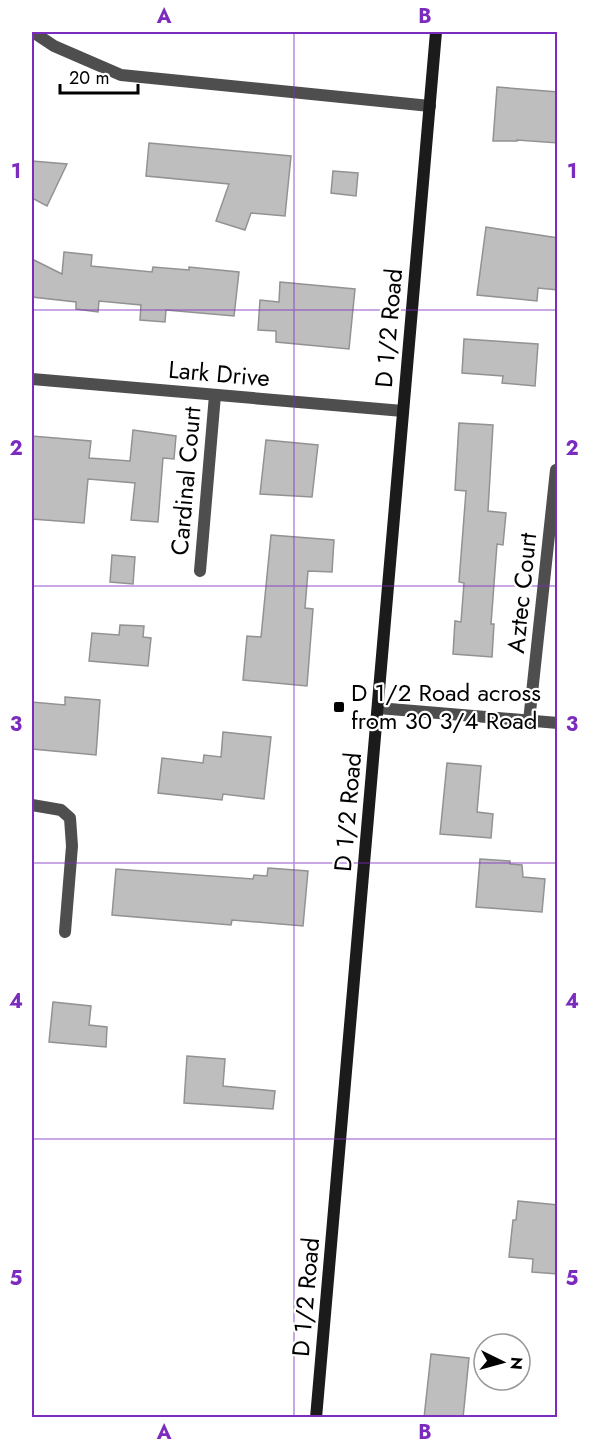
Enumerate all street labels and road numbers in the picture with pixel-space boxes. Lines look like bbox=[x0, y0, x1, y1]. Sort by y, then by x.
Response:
street label: D 1/2 Road bbox=[366, 267, 411, 389]
street label: Lark Drive bbox=[167, 352, 271, 395]
street label: Cardinal Court bbox=[162, 405, 209, 557]
street label: Aztec Court bbox=[498, 531, 545, 655]
street label: D 1/2 Road bbox=[325, 751, 370, 873]
street label: D 1/2 Road bbox=[283, 1236, 328, 1358]

